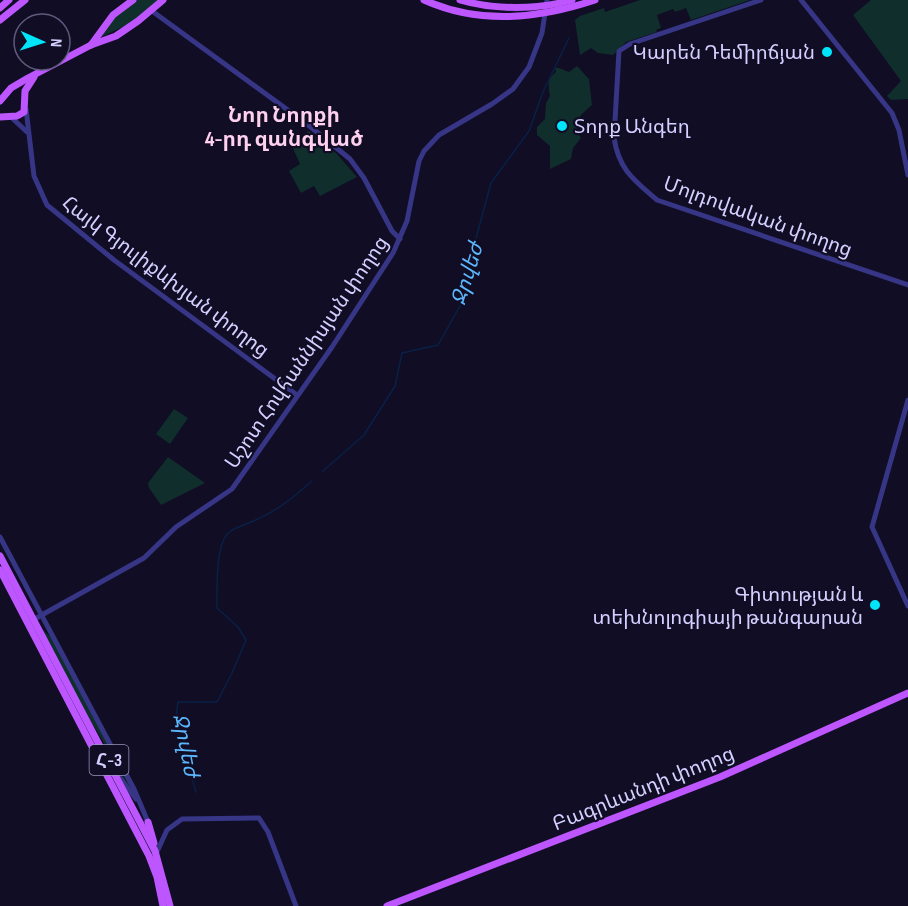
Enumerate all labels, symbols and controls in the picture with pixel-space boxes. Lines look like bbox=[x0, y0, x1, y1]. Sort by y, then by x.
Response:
north arrow bbox=[12, 12, 72, 72]
text: N bbox=[46, 38, 65, 47]
place label: Կարեն Դեմիրճյան bbox=[633, 41, 815, 65]
marker: Կարեն Դեմիրճյան bbox=[820, 45, 834, 59]
district label: Նոր Նորքի 4-րդ զանգված bbox=[205, 103, 363, 152]
place label: Տորք Անգեղ bbox=[574, 115, 691, 139]
marker: Տորք Անգեղ bbox=[555, 119, 569, 133]
street label: Մոլդովական փողոց bbox=[660, 172, 855, 262]
street label: Հայկ Գյուլիքևխյան փողոց bbox=[57, 191, 274, 363]
street label: Աշոտ Հովհաննիսյան փողոց bbox=[220, 232, 394, 473]
water label: Ջրվեժ bbox=[446, 237, 490, 308]
place label: Գիտության և տեխնոլոգիայի թանգարան bbox=[593, 583, 863, 630]
marker: Գիտության և տեխնոլոգիայի թանգարան bbox=[868, 598, 882, 612]
water label: Ջրվեժ bbox=[167, 711, 204, 782]
street label: Բագրևանդի փողոց bbox=[549, 741, 738, 836]
road number: Հ-3 bbox=[90, 745, 128, 775]

